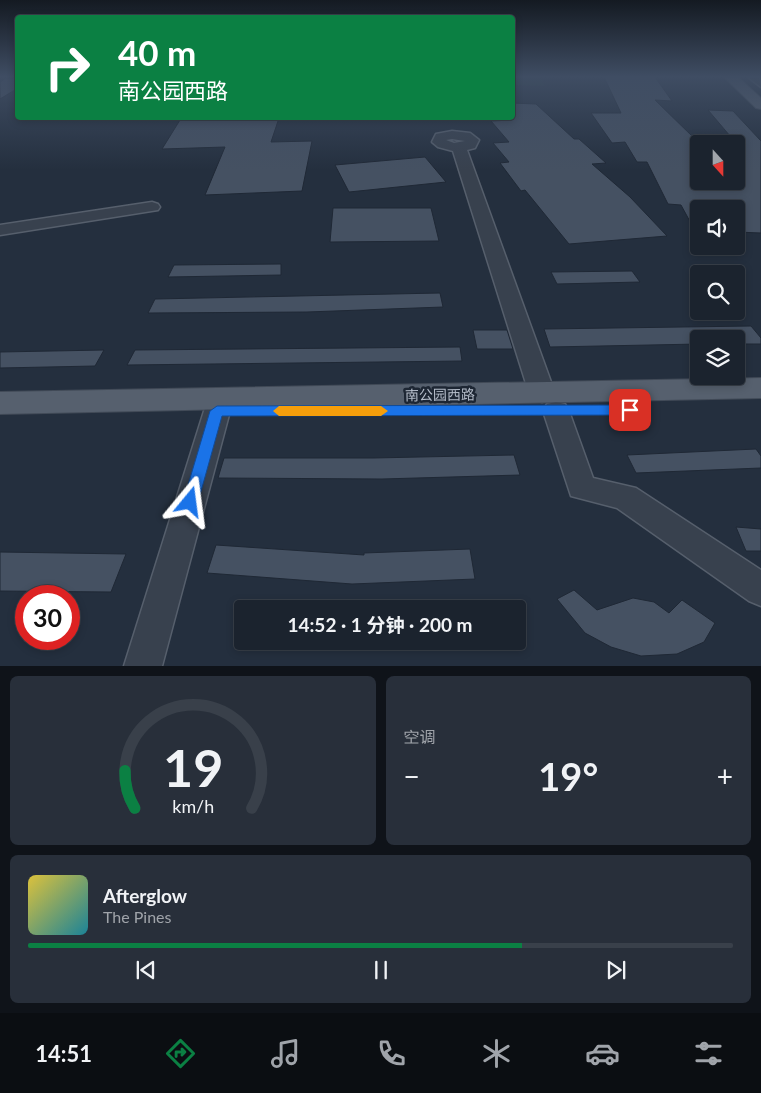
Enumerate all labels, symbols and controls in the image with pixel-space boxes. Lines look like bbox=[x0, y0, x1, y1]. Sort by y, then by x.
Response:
text: 40 m bbox=[118, 31, 196, 73]
icon: right bbox=[35, 35, 100, 100]
text: 南公园西路 bbox=[118, 77, 228, 104]
north arrow bbox=[690, 135, 745, 190]
map controls bbox=[690, 135, 745, 385]
button: sound bbox=[690, 200, 745, 255]
button: search bbox=[690, 265, 745, 320]
button: layers bbox=[690, 330, 745, 385]
street label: 南公园西路 bbox=[405, 385, 475, 404]
pin bbox=[609, 389, 651, 431]
icon: arrive bbox=[616, 396, 644, 424]
position arrow bbox=[163, 475, 215, 527]
speed limit sign: 30 bbox=[15, 585, 80, 650]
text: 14:52 · 1 分钟 · 200 m bbox=[287, 613, 473, 636]
text: 空调 bbox=[404, 727, 436, 746]
text: 19 bbox=[163, 736, 223, 798]
text: 19° bbox=[538, 753, 598, 799]
text: − bbox=[404, 759, 420, 793]
text: + bbox=[717, 759, 733, 793]
text: km/h bbox=[172, 795, 214, 817]
text: Afterglow bbox=[103, 884, 187, 907]
text: The Pines bbox=[103, 907, 172, 926]
icon: previous bbox=[132, 956, 160, 984]
icon: pause bbox=[367, 956, 395, 984]
icon: next bbox=[602, 956, 630, 984]
icon: directions bbox=[163, 1036, 198, 1071]
icon: music bbox=[268, 1036, 303, 1071]
icon: phone bbox=[374, 1036, 409, 1071]
icon: climate bbox=[479, 1036, 514, 1071]
icon: car bbox=[585, 1036, 620, 1071]
icon: filters bbox=[691, 1036, 726, 1071]
text: 14:51 bbox=[35, 1040, 92, 1067]

